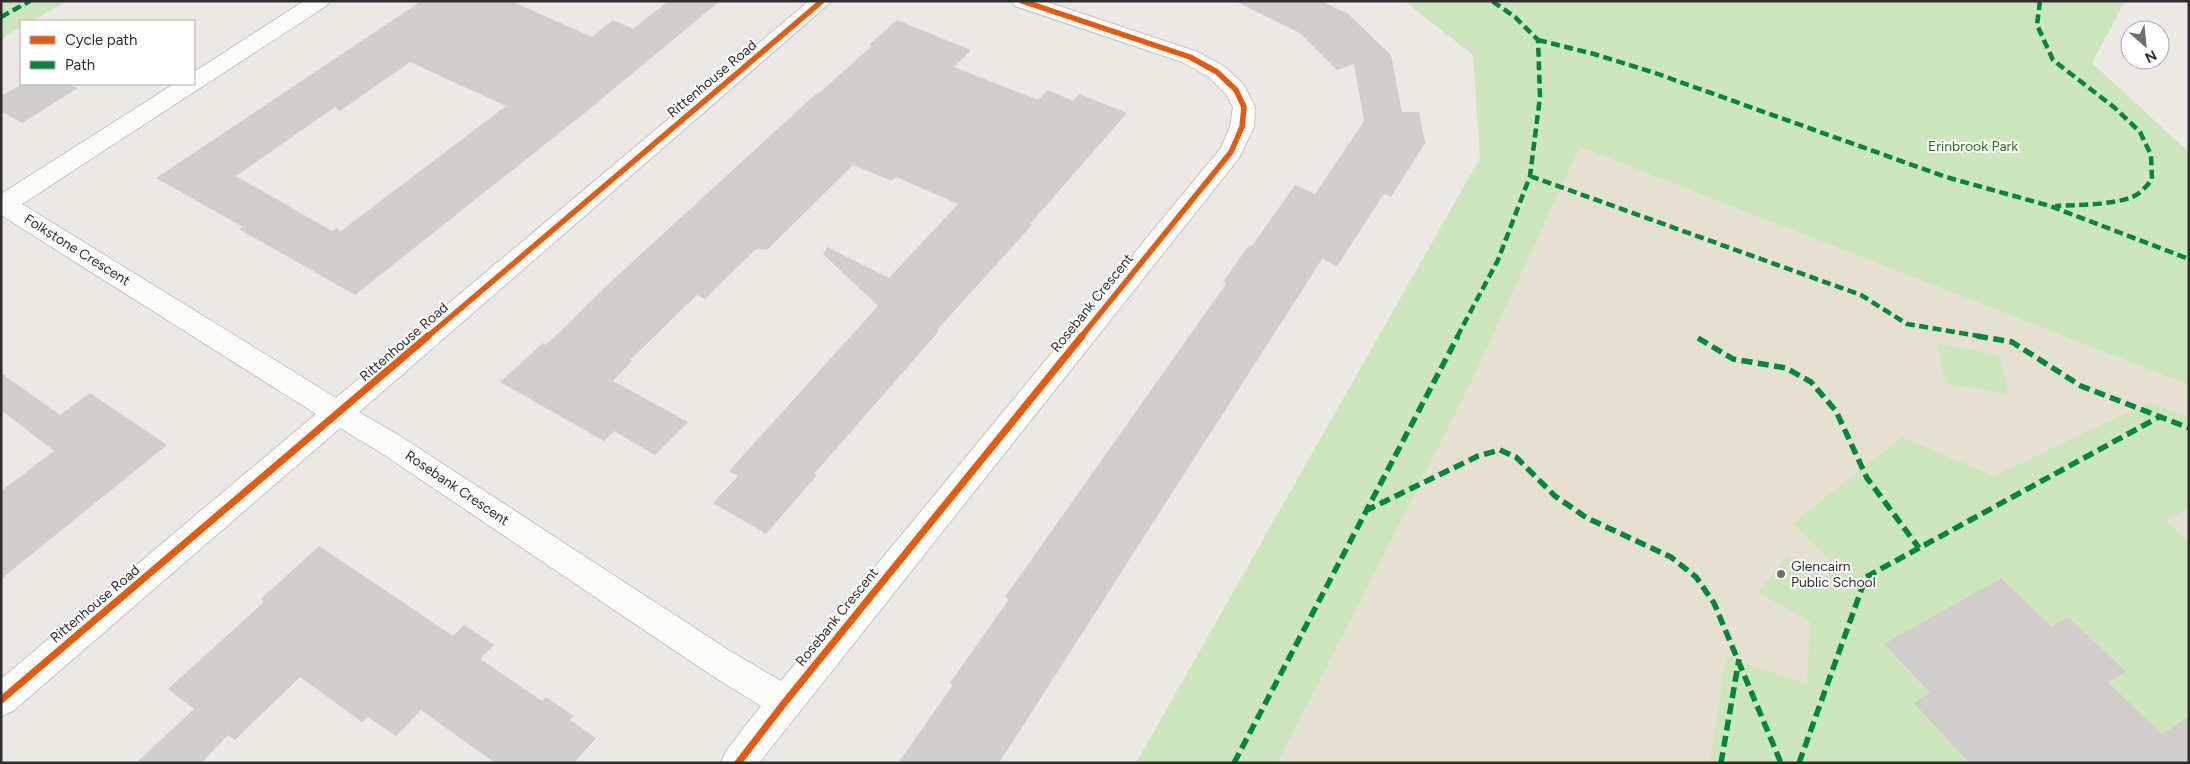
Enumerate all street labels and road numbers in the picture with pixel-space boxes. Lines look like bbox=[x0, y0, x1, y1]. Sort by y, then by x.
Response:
street label: Rittenhouse Road bbox=[664, 37, 760, 121]
street label: Folkstone Crescent bbox=[21, 211, 133, 289]
street label: Rosebank Crescent bbox=[1047, 250, 1137, 356]
street label: Rittenhouse Road bbox=[356, 299, 452, 385]
street label: Rosebank Crescent bbox=[402, 447, 512, 529]
street label: Rittenhouse Road bbox=[47, 562, 143, 646]
street label: Rosebank Crescent bbox=[792, 564, 882, 670]

